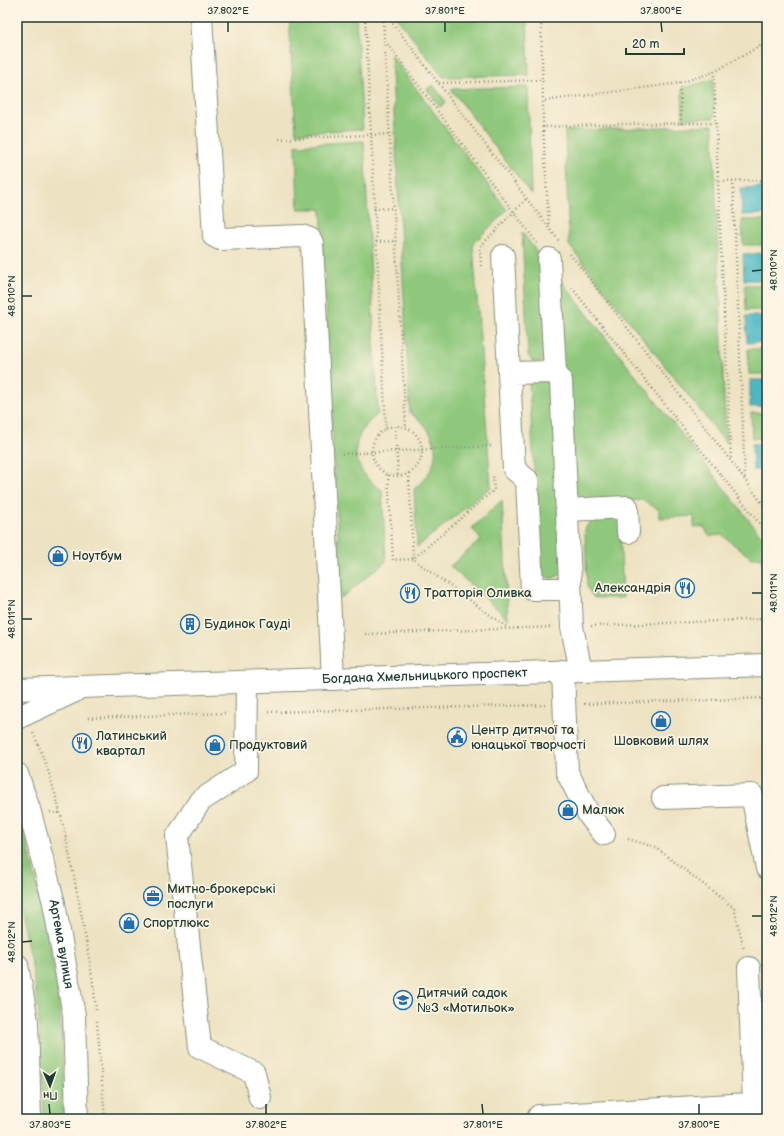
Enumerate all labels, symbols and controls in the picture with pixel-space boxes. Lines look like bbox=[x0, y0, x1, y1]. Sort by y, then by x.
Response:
text: 37.802°E bbox=[207, 5, 249, 17]
text: 37.801°E bbox=[425, 5, 465, 17]
text: 37.800°E bbox=[640, 5, 682, 17]
scale bar bbox=[626, 30, 684, 56]
text: 20 m bbox=[632, 37, 659, 52]
text: 48.010°N bbox=[768, 249, 780, 291]
text: 48.010°N bbox=[6, 275, 18, 317]
shop icon: Ноутбум bbox=[47, 545, 69, 567]
place label: Ноутбум bbox=[72, 548, 122, 564]
text: 48.011°N bbox=[768, 573, 780, 613]
restaurant icon: Александрія bbox=[674, 577, 696, 599]
place label: Александрія bbox=[594, 580, 671, 596]
restaurant icon: Тратторія Оливка bbox=[399, 582, 421, 604]
place label: Тратторія Оливка bbox=[424, 585, 532, 601]
text: 48.011°N bbox=[6, 599, 18, 639]
building icon: Будинок Гауді bbox=[179, 613, 201, 635]
place label: Будинок Гауді bbox=[204, 616, 291, 632]
street label: Богдана Хмельницького проспект bbox=[322, 665, 528, 687]
shop icon: Шовковий шлях bbox=[650, 710, 672, 732]
place label: Центр дитячої та юнацької творчості bbox=[471, 722, 586, 753]
public building icon: Центр дитячої та юнацької творчості bbox=[446, 726, 468, 748]
place label: Латинський квартал bbox=[95, 728, 167, 759]
restaurant icon: Латинський квартал bbox=[71, 732, 93, 754]
place label: Шовковий шлях bbox=[613, 733, 709, 749]
shop icon: Продуктовий bbox=[204, 734, 226, 756]
place label: Продуктовий bbox=[229, 737, 307, 753]
shop icon: Малюк bbox=[557, 799, 579, 821]
place label: Малюк bbox=[582, 802, 625, 818]
place label: Митно-брокерські послуги bbox=[167, 881, 276, 912]
office icon: Митно-брокерські послуги bbox=[142, 885, 164, 907]
text: 48.012°N bbox=[768, 895, 780, 937]
street label: Артема вулиця bbox=[45, 897, 77, 990]
shop icon: Спортлюкс bbox=[118, 912, 140, 934]
place label: Спортлюкс bbox=[143, 915, 210, 931]
text: 48.012°N bbox=[6, 921, 18, 963]
place label: Дитячий садок №3 «Мотильок» bbox=[417, 985, 515, 1016]
school or university icon: Дитячий садок №3 «Мотильок» bbox=[392, 989, 414, 1011]
north arrow bbox=[30, 1066, 70, 1106]
text: Пн bbox=[43, 1089, 58, 1102]
text: 37.803°E bbox=[29, 1119, 71, 1131]
text: 37.802°E bbox=[245, 1119, 287, 1131]
text: 37.801°E bbox=[463, 1119, 503, 1131]
text: 37.800°E bbox=[678, 1119, 720, 1131]

